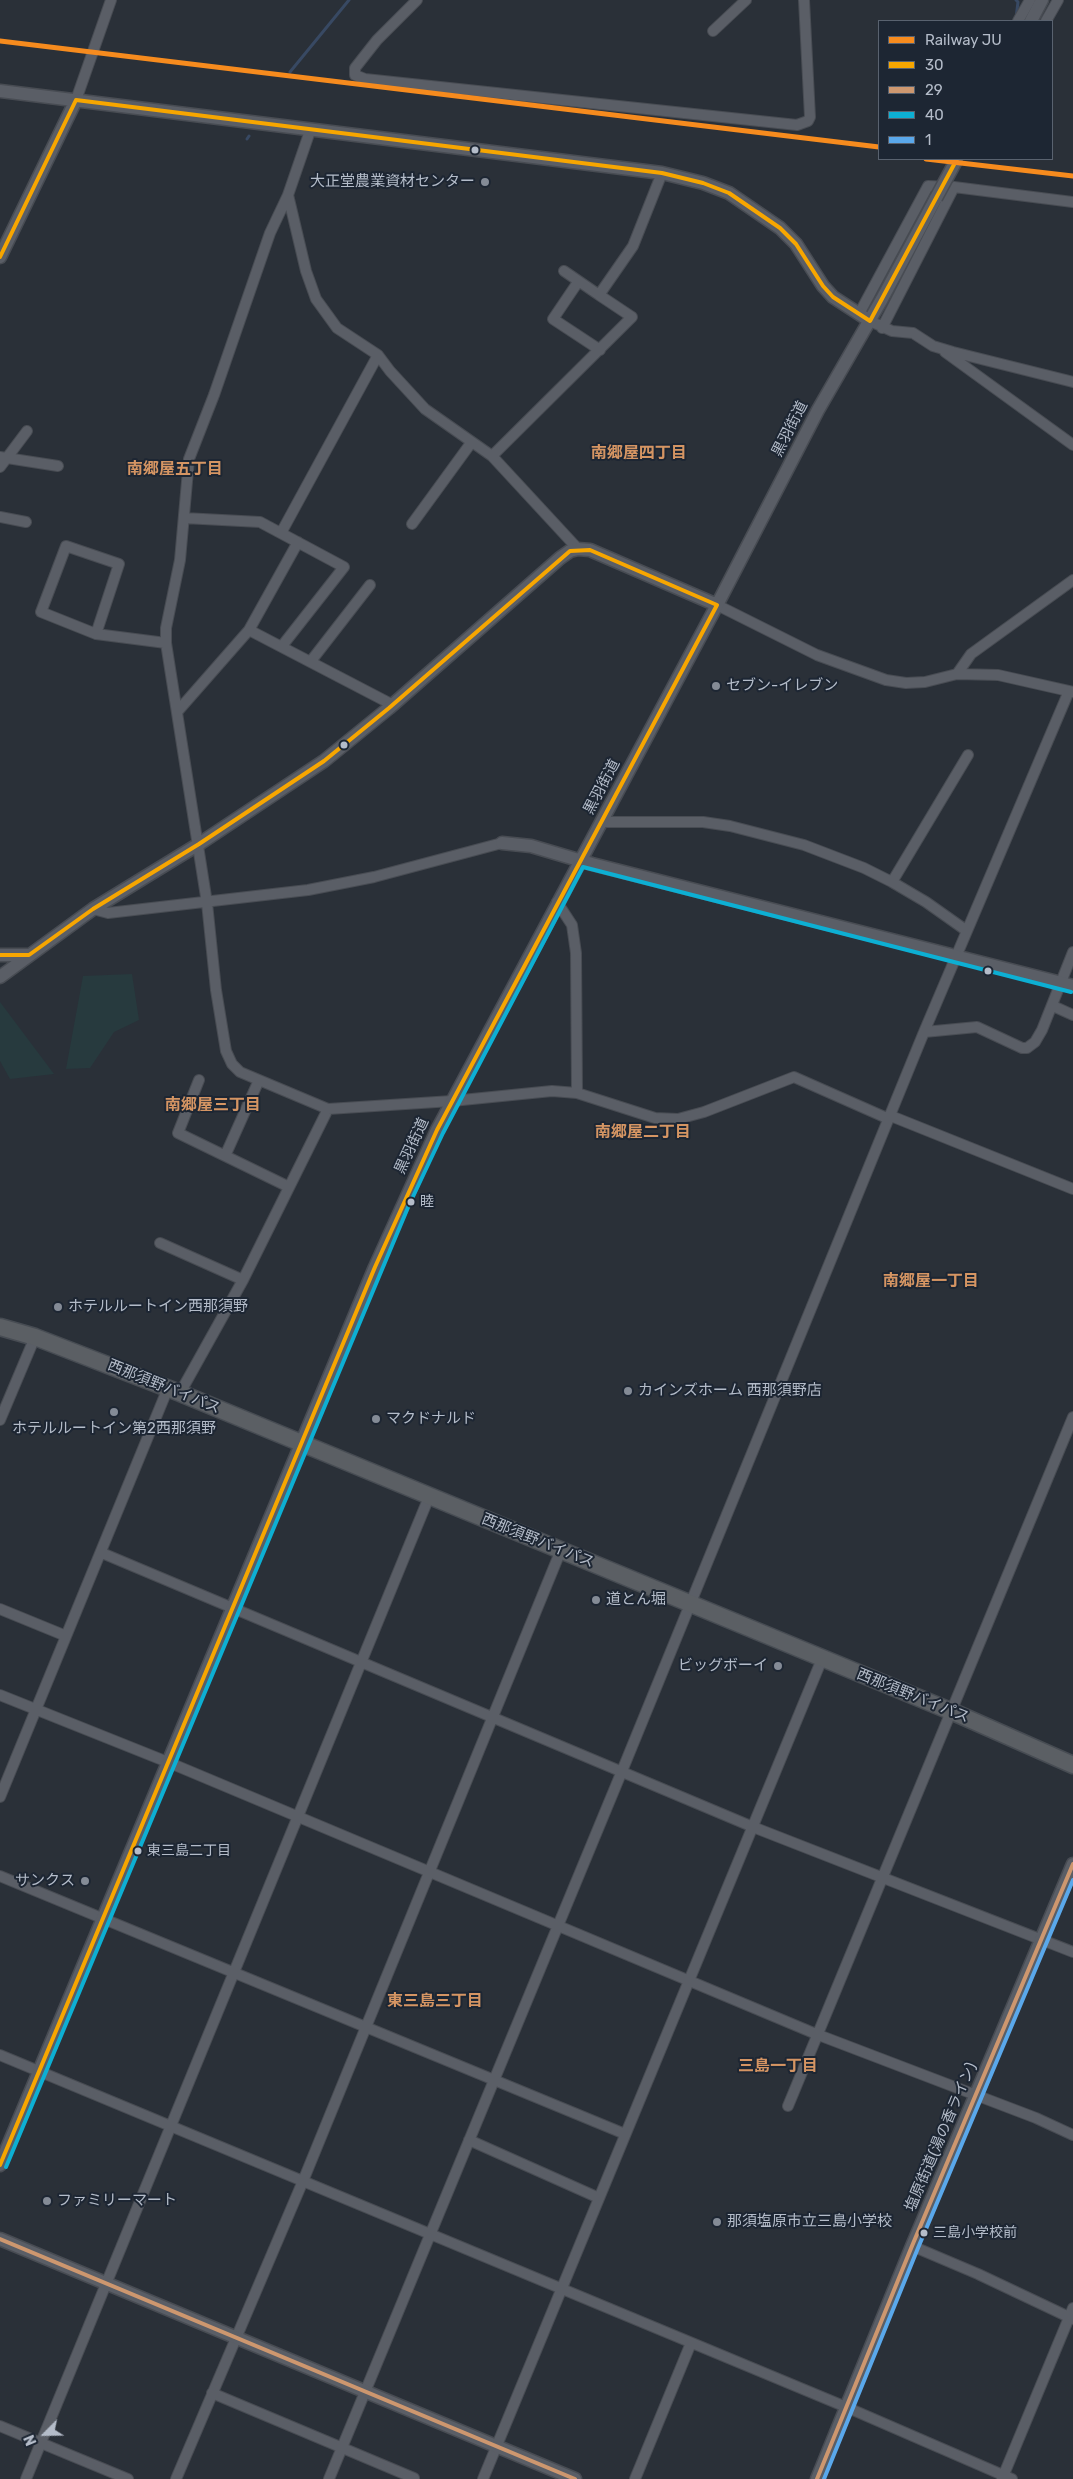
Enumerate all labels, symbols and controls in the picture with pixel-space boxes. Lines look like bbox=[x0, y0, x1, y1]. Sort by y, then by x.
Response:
legend bbox=[878, 20, 1053, 160]
text: Railway JU bbox=[925, 31, 1002, 49]
text: 30 bbox=[925, 56, 944, 74]
text: 29 bbox=[925, 81, 943, 99]
text: 40 bbox=[925, 106, 944, 124]
text: 1 bbox=[925, 131, 931, 149]
unlabelled marker bbox=[470, 145, 480, 155]
place label: 大正堂農業資材センター bbox=[310, 173, 475, 191]
marker: 大正堂農業資材センター bbox=[479, 176, 491, 188]
street label: 黒羽街道 bbox=[768, 398, 812, 460]
district label: 南郷屋四丁目 bbox=[591, 443, 687, 463]
district label: 南郷屋五丁目 bbox=[127, 459, 223, 479]
place label: セブン-イレブン bbox=[726, 677, 838, 695]
marker: セブン-イレブン bbox=[710, 680, 722, 692]
unlabelled marker bbox=[339, 740, 349, 750]
street label: 黒羽街道 bbox=[580, 756, 624, 818]
unlabelled marker bbox=[983, 966, 993, 976]
district label: 南郷屋三丁目 bbox=[165, 1095, 261, 1115]
street label: 黒羽街道 bbox=[391, 1115, 433, 1177]
district label: 南郷屋二丁目 bbox=[595, 1122, 691, 1142]
place label: 睦 bbox=[420, 1194, 434, 1210]
marker: 睦 bbox=[406, 1197, 416, 1207]
district label: 南郷屋一丁目 bbox=[883, 1271, 979, 1291]
place label: ホテルルートイン西那須野 bbox=[68, 1298, 248, 1316]
marker: ホテルルートイン西那須野 bbox=[52, 1301, 64, 1313]
street label: 西那須野バイパス bbox=[105, 1356, 223, 1418]
place label: カインズホーム 西那須野店 bbox=[638, 1382, 822, 1400]
marker: カインズホーム 西那須野店 bbox=[622, 1385, 634, 1397]
marker: ホテルルートイン第2西那須野 bbox=[108, 1406, 120, 1418]
place label: マクドナルド bbox=[386, 1410, 476, 1428]
marker: マクドナルド bbox=[370, 1413, 382, 1425]
place label: ホテルルートイン第2西那須野 bbox=[12, 1420, 216, 1438]
street label: 西那須野バイパス bbox=[479, 1510, 597, 1572]
place label: 道とん堀 bbox=[606, 1591, 666, 1609]
marker: 道とん堀 bbox=[590, 1594, 602, 1606]
place label: ビッグボーイ bbox=[678, 1657, 768, 1675]
marker: ビッグボーイ bbox=[772, 1660, 784, 1672]
street label: 西那須野バイパス bbox=[854, 1665, 972, 1727]
place label: 東三島二丁目 bbox=[147, 1843, 231, 1859]
marker: 東三島二丁目 bbox=[133, 1846, 143, 1856]
place label: サンクス bbox=[15, 1872, 75, 1890]
marker: サンクス bbox=[79, 1875, 91, 1887]
district label: 東三島三丁目 bbox=[387, 1991, 483, 2011]
district label: 三島一丁目 bbox=[738, 2056, 818, 2076]
street label: 塩原街道(湯の香ライン) bbox=[901, 2060, 981, 2214]
place label: ファミリーマート bbox=[57, 2192, 177, 2210]
marker: ファミリーマート bbox=[41, 2195, 53, 2207]
place label: 那須塩原市立三島小学校 bbox=[727, 2213, 892, 2231]
marker: 那須塩原市立三島小学校 bbox=[711, 2216, 723, 2228]
place label: 三島小学校前 bbox=[933, 2225, 1017, 2241]
marker: 三島小学校前 bbox=[919, 2228, 929, 2238]
north arrow bbox=[20, 2409, 70, 2459]
text: N bbox=[21, 2432, 41, 2448]

